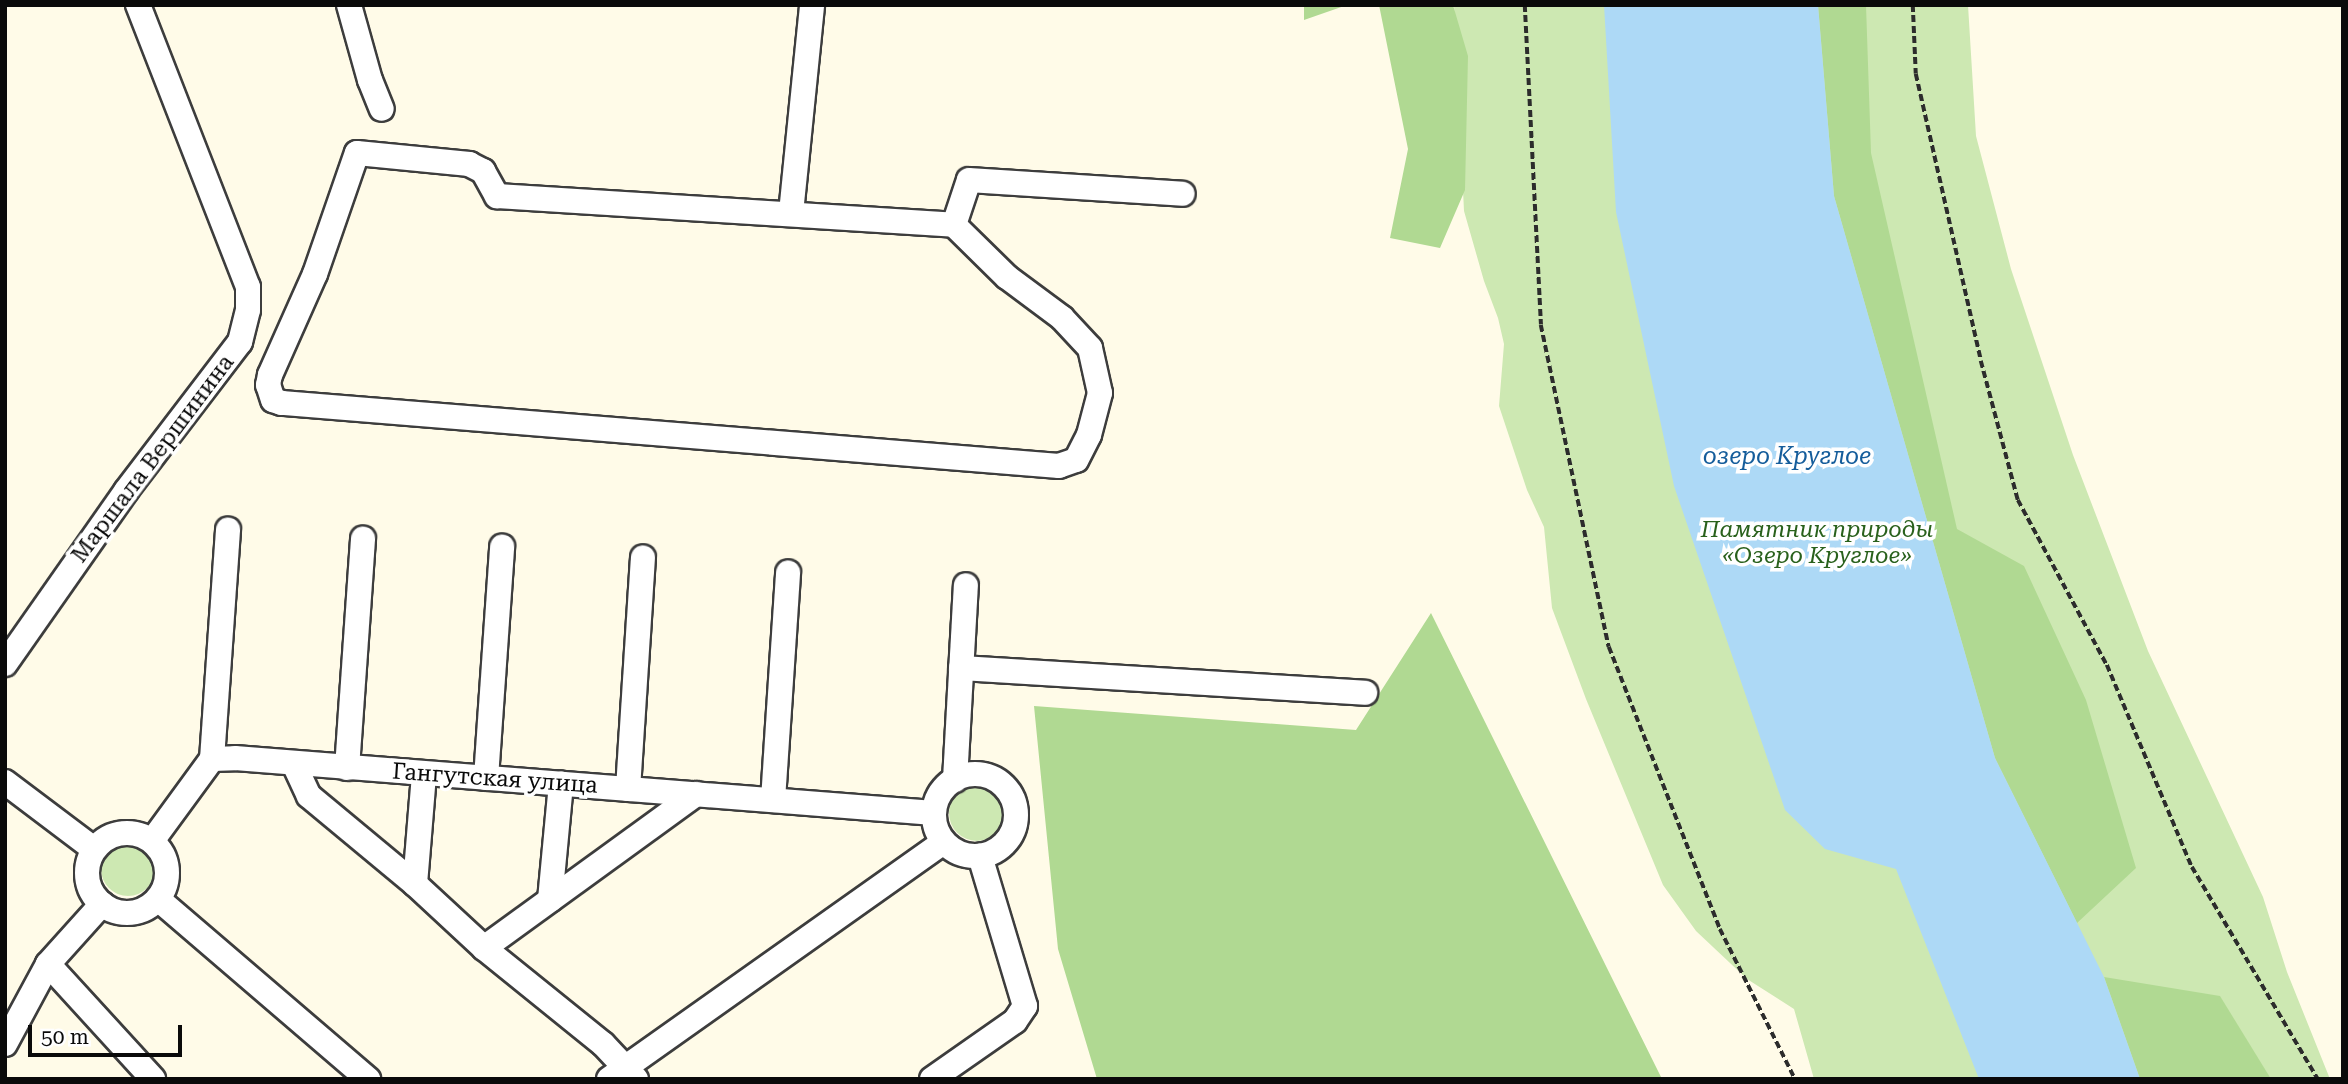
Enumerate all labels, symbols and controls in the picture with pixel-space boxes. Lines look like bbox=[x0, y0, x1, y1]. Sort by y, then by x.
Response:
street label: Маршала Вершинина bbox=[66, 350, 240, 568]
water label: озеро Круглое bbox=[1703, 443, 1871, 471]
park label: Памятник природы «Озеро Круглое» bbox=[1701, 516, 1933, 570]
street label: Гангутская улица bbox=[391, 758, 599, 800]
scale bar bbox=[32, 1010, 186, 1054]
text: 50 m bbox=[41, 1025, 89, 1049]

